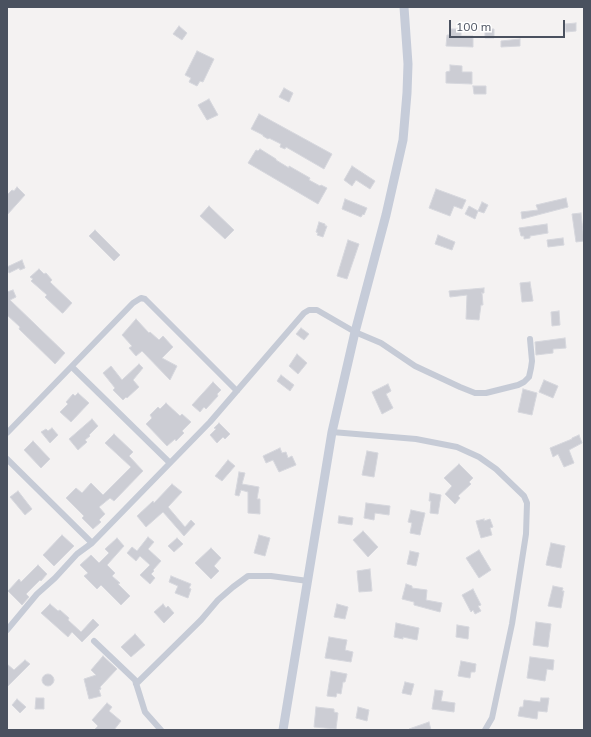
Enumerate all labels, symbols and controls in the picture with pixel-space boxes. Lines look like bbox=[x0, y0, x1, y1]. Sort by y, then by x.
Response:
scale bar bbox=[451, 12, 567, 38]
text: 100 m bbox=[456, 19, 491, 34]

